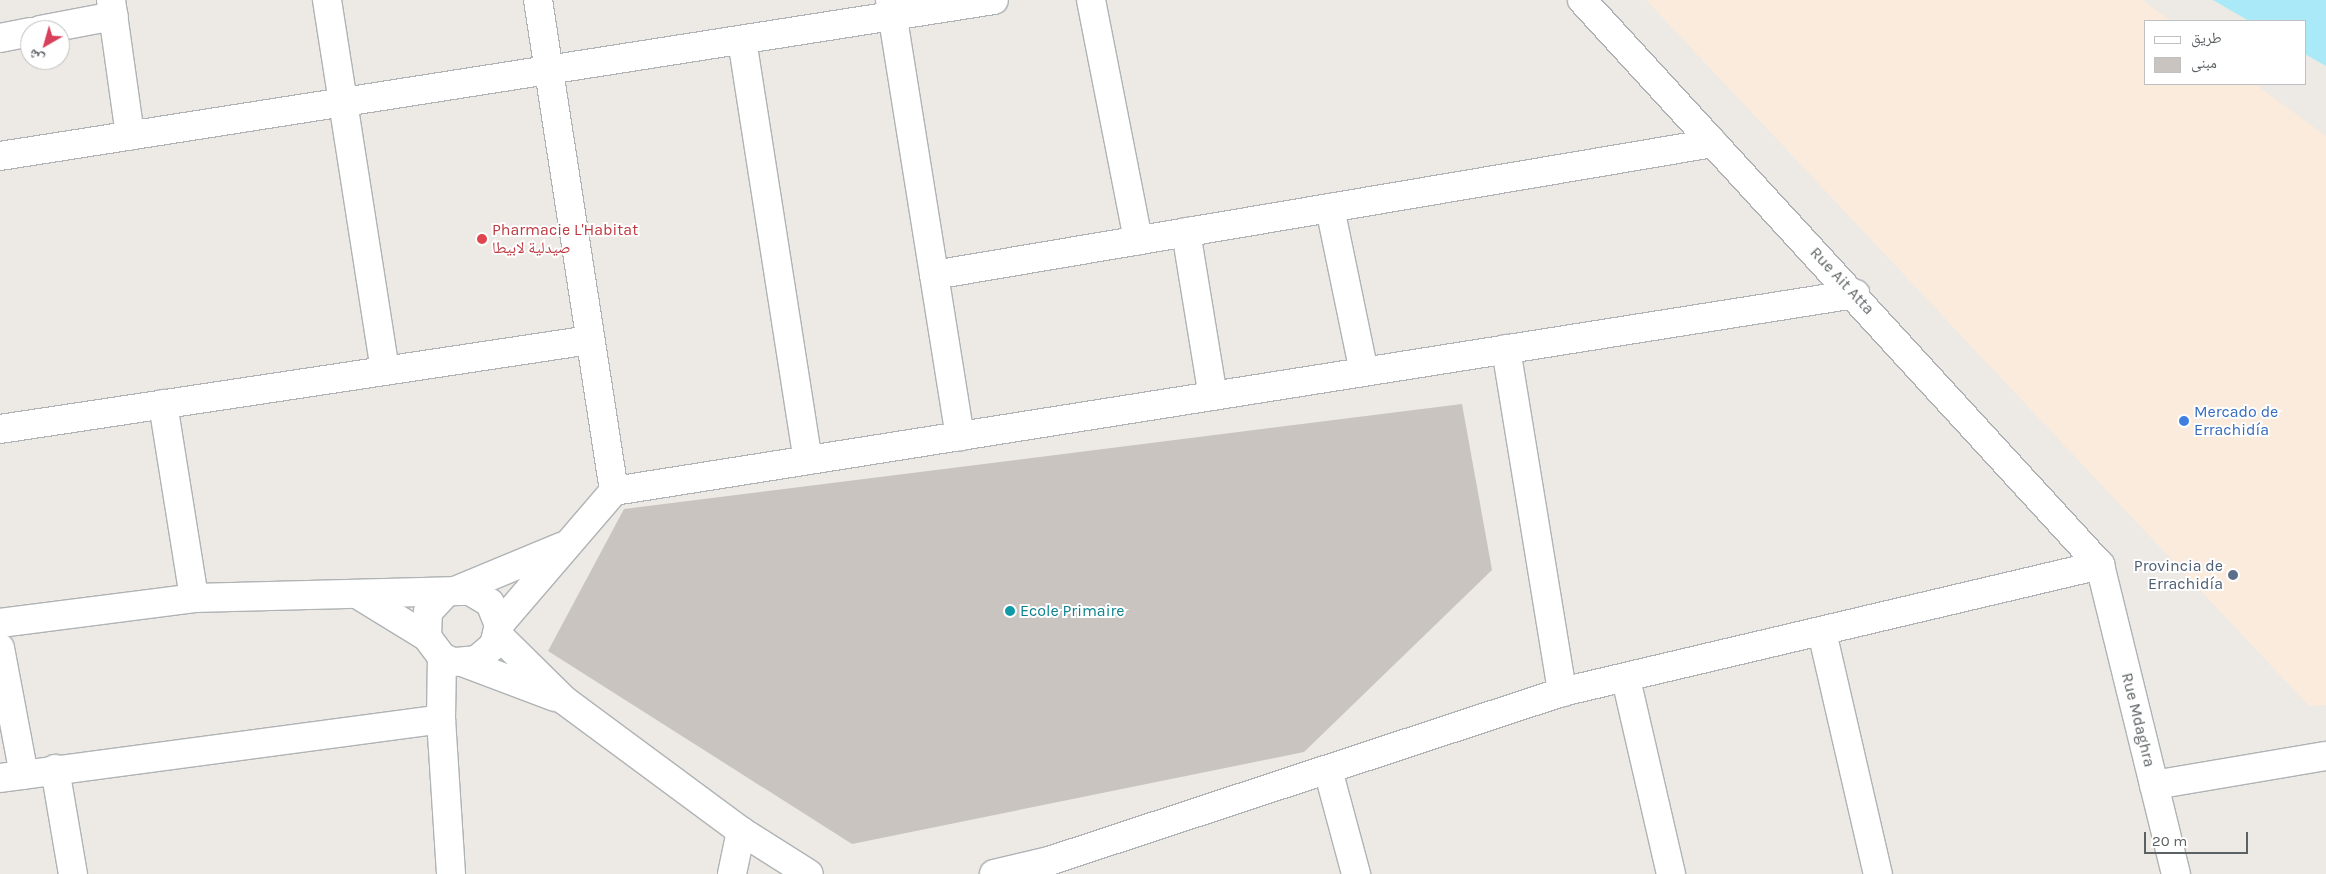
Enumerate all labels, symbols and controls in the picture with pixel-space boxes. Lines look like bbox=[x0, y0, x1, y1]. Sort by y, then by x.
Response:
north arrow bbox=[20, 20, 70, 70]
legend bbox=[2144, 20, 2306, 85]
text: طريق bbox=[2191, 29, 2222, 47]
text: ش bbox=[25, 45, 47, 68]
text: مبنى bbox=[2191, 54, 2217, 72]
place label: Pharmacie L'Habitat صيدلية لابيطا bbox=[492, 220, 638, 258]
marker: Pharmacie L'Habitat صيدلية لابيطا bbox=[476, 233, 488, 245]
street label: Rue Ait Atta bbox=[1806, 243, 1878, 319]
place label: Mercado de Errachidía bbox=[2194, 402, 2278, 440]
marker: Mercado de Errachidía bbox=[2178, 415, 2190, 427]
place label: Provincia de Errachidía bbox=[2134, 556, 2223, 594]
marker: Provincia de Errachidía bbox=[2227, 569, 2239, 581]
place label: Ecole Primaire bbox=[1020, 601, 1124, 621]
marker: Ecole Primaire bbox=[1004, 605, 1016, 617]
street label: Rue Mdaghra bbox=[2117, 671, 2159, 769]
scale bar bbox=[2146, 822, 2250, 854]
text: 20 m bbox=[2152, 832, 2187, 850]

